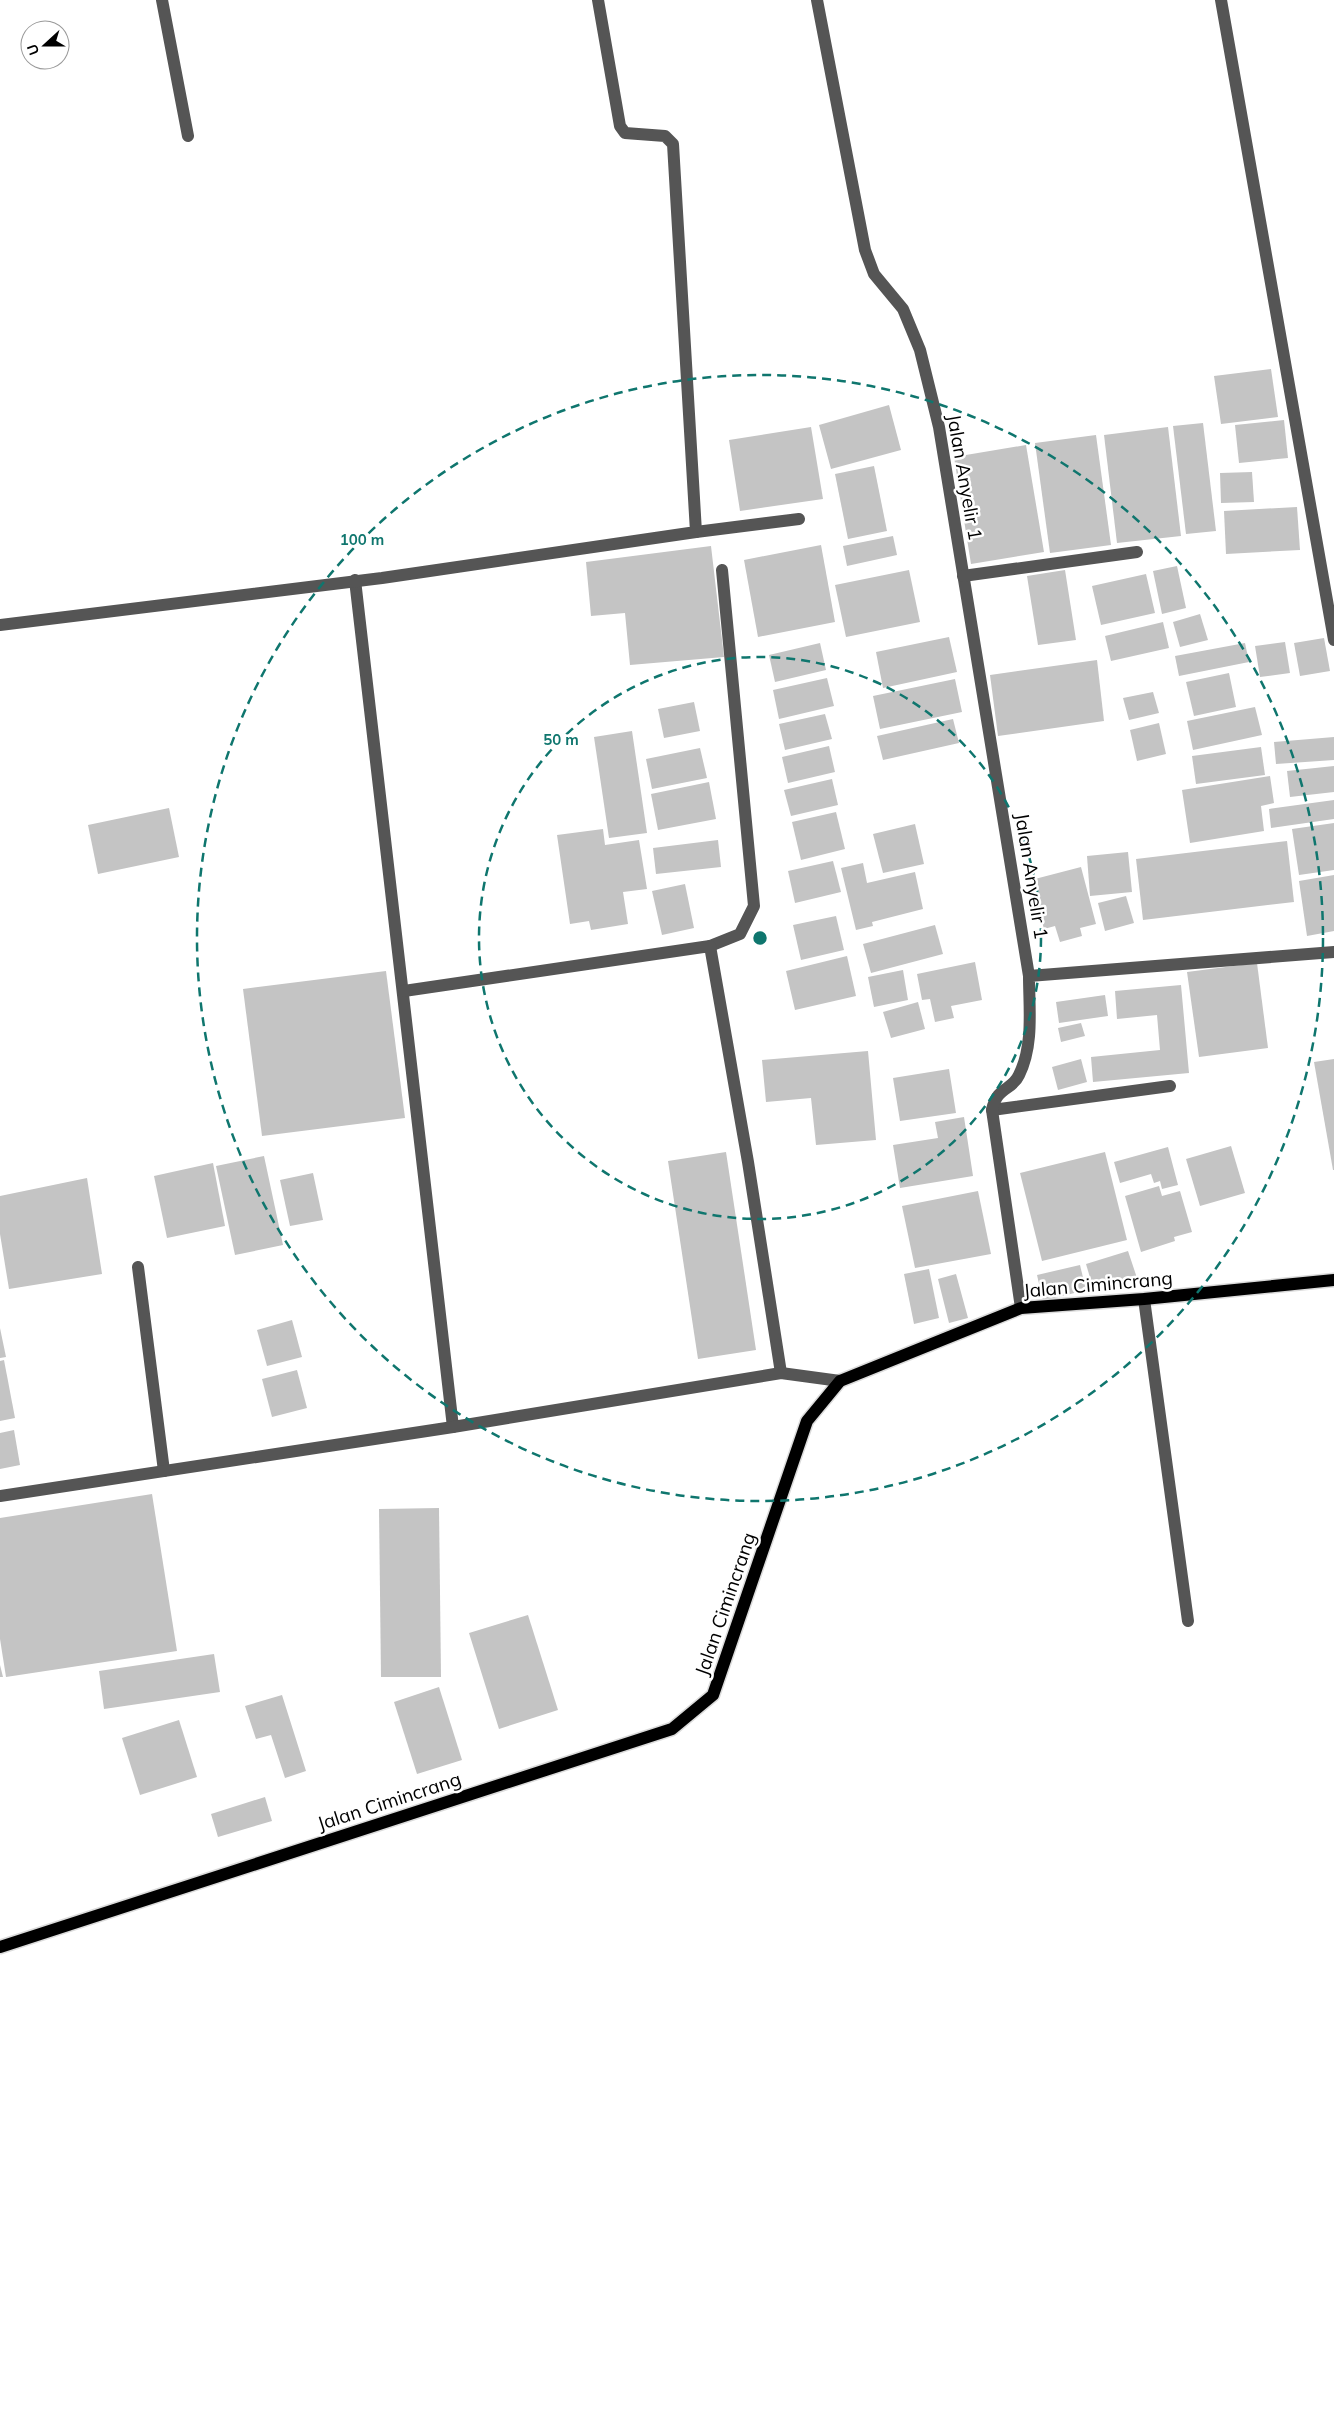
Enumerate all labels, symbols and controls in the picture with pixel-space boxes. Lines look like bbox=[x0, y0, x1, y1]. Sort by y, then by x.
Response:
north arrow bbox=[20, 20, 70, 70]
text: U bbox=[23, 42, 43, 58]
street label: Jalan Anyelir 1 bbox=[942, 412, 988, 542]
text: 100 m bbox=[340, 530, 384, 549]
text: 50 m bbox=[543, 730, 579, 749]
street label: Jalan Anyelir 1 bbox=[1010, 811, 1054, 941]
centre of rings bbox=[751, 929, 769, 947]
street label: Jalan Cimincrang bbox=[1022, 1266, 1174, 1302]
street label: Jalan Cimincrang bbox=[689, 1529, 761, 1679]
street label: Jalan Cimincrang bbox=[314, 1766, 464, 1836]

